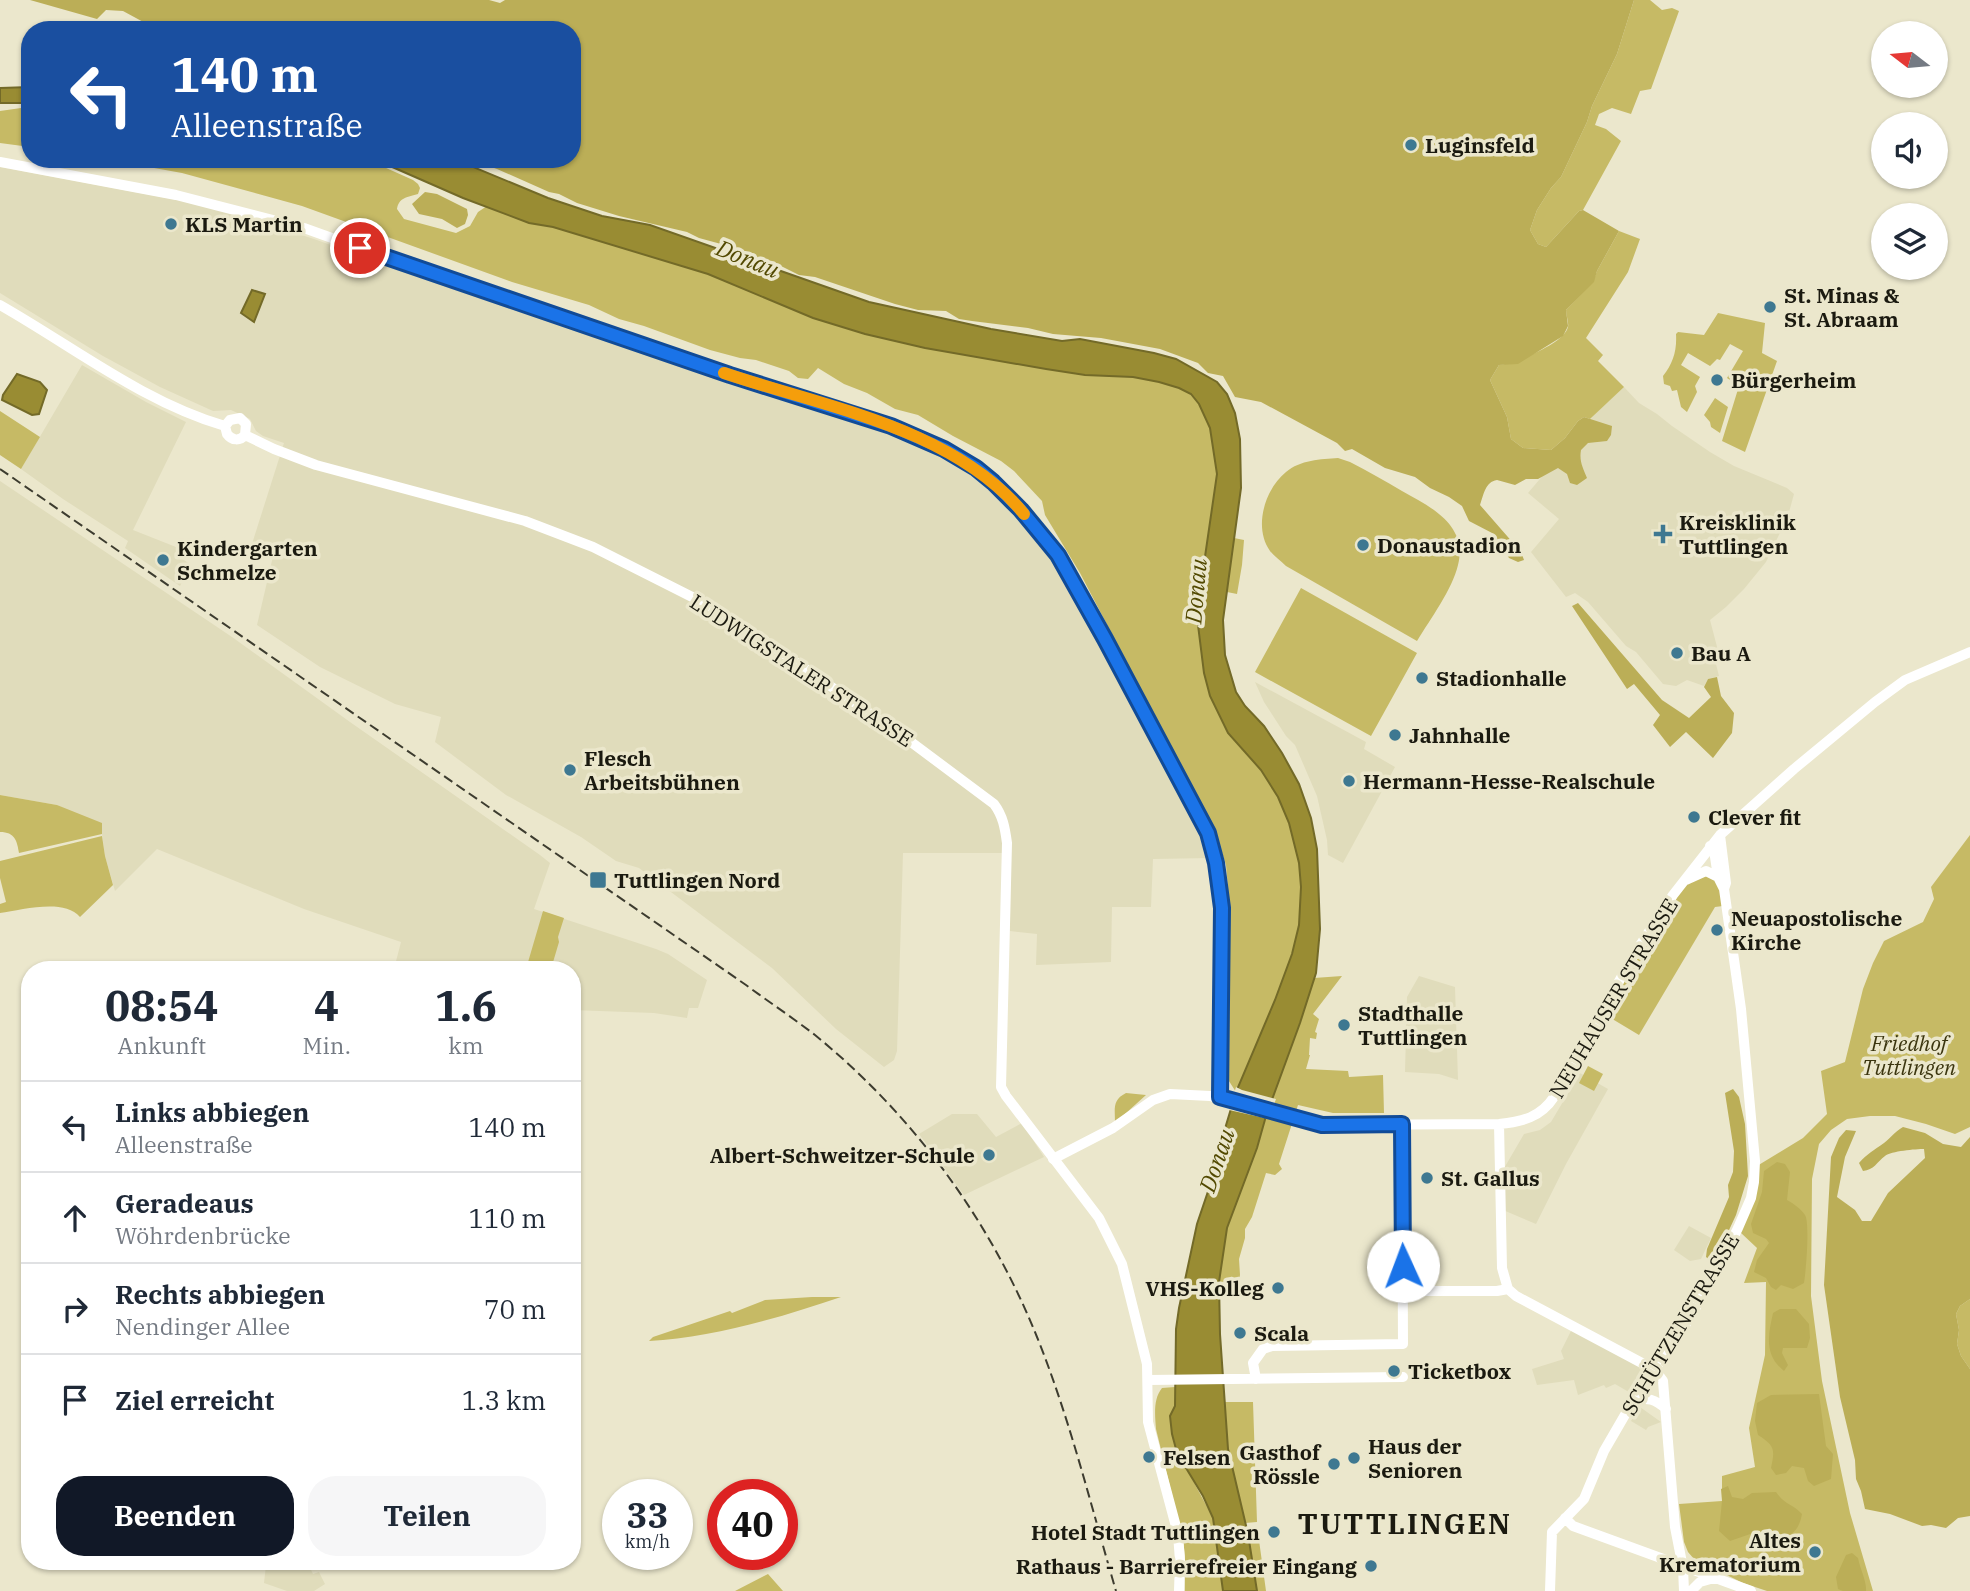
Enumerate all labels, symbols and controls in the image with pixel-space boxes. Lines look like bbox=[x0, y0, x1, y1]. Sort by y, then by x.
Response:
north arrow bbox=[1871, 21, 1948, 98]
map controls bbox=[1871, 21, 1948, 280]
text: 140 m bbox=[171, 42, 318, 105]
icon: left bbox=[56, 49, 147, 140]
text: Alleenstraße bbox=[171, 104, 363, 146]
button: sound bbox=[1871, 112, 1948, 189]
place label: Luginsfeld bbox=[1425, 131, 1535, 159]
marker: Luginsfeld bbox=[1403, 137, 1419, 153]
button: layers bbox=[1871, 203, 1948, 280]
place label: KLS Martin bbox=[185, 210, 303, 238]
marker: KLS Martin bbox=[163, 216, 179, 232]
pin bbox=[330, 218, 390, 278]
icon: arrive bbox=[341, 229, 379, 267]
water label: Donau bbox=[711, 232, 784, 284]
place label: St. Minas & St. Abraam bbox=[1784, 281, 1900, 333]
marker: St. Minas & St. Abraam bbox=[1762, 299, 1778, 315]
place label: Bürgerheim bbox=[1731, 366, 1856, 394]
marker: Bürgerheim bbox=[1709, 372, 1725, 388]
place label: Kreisklinik Tuttlingen bbox=[1679, 508, 1796, 560]
marker: Kreisklinik Tuttlingen bbox=[1653, 524, 1673, 544]
place label: Donaustadion bbox=[1377, 531, 1521, 559]
place label: Kindergarten Schmelze bbox=[177, 534, 318, 586]
marker: Donaustadion bbox=[1355, 537, 1371, 553]
marker: Kindergarten Schmelze bbox=[155, 552, 171, 568]
water label: Donau bbox=[1177, 557, 1213, 626]
street label: LUDWIGSTALER STRASSE bbox=[685, 587, 919, 753]
place label: Bau A bbox=[1691, 639, 1751, 667]
marker: Bau A bbox=[1669, 645, 1685, 661]
place label: Stadionhalle bbox=[1436, 664, 1567, 692]
marker: Stadionhalle bbox=[1414, 670, 1430, 686]
place label: Jahnhalle bbox=[1409, 721, 1511, 749]
marker: Jahnhalle bbox=[1387, 727, 1403, 743]
place label: Flesch Arbeitsbühnen bbox=[584, 744, 740, 796]
marker: Flesch Arbeitsbühnen bbox=[562, 762, 578, 778]
place label: Hermann-Hesse-Realschule bbox=[1363, 767, 1655, 795]
marker: Hermann-Hesse-Realschule bbox=[1341, 773, 1357, 789]
place label: Clever fit bbox=[1708, 803, 1801, 831]
marker: Clever fit bbox=[1686, 809, 1702, 825]
place label: Tuttlingen Nord bbox=[614, 866, 780, 894]
marker: Tuttlingen Nord bbox=[588, 870, 608, 890]
street label: NEUHAUSER STRASSE bbox=[1542, 893, 1684, 1103]
place label: Neuapostolische Kirche bbox=[1731, 904, 1902, 956]
marker: Neuapostolische Kirche bbox=[1709, 922, 1725, 938]
text: 08:54 bbox=[105, 978, 218, 1033]
text: 4 bbox=[314, 978, 339, 1033]
text: 1.6 bbox=[435, 978, 497, 1033]
place label: Stadthalle Tuttlingen bbox=[1358, 999, 1467, 1051]
marker: Stadthalle Tuttlingen bbox=[1336, 1017, 1352, 1033]
park label: Friedhof Tuttlingen bbox=[1862, 1029, 1956, 1081]
text: Ankunft bbox=[117, 1030, 206, 1060]
text: Min. bbox=[302, 1030, 351, 1060]
text: km bbox=[448, 1030, 484, 1060]
text: Links abbiegen bbox=[115, 1095, 310, 1129]
icon: left bbox=[56, 1108, 94, 1146]
text: 140 m bbox=[468, 1110, 546, 1144]
water label: Donau bbox=[1191, 1124, 1241, 1197]
text: Alleenstraße bbox=[115, 1129, 253, 1159]
place label: Albert-Schweitzer-Schule bbox=[710, 1141, 975, 1169]
marker: Albert-Schweitzer-Schule bbox=[981, 1147, 997, 1163]
place label: St. Gallus bbox=[1441, 1164, 1540, 1192]
marker: St. Gallus bbox=[1419, 1170, 1435, 1186]
text: Geradeaus bbox=[115, 1186, 254, 1220]
icon: ahead bbox=[56, 1199, 94, 1237]
text: 110 m bbox=[468, 1201, 546, 1235]
text: Wöhrdenbrücke bbox=[115, 1220, 291, 1250]
street label: SCHÜTZENSTRASSE bbox=[1615, 1228, 1745, 1420]
position arrow bbox=[1366, 1229, 1440, 1303]
place label: VHS-Kolleg bbox=[1145, 1274, 1265, 1302]
text: Rechts abbiegen bbox=[115, 1277, 325, 1311]
marker: VHS-Kolleg bbox=[1270, 1280, 1286, 1296]
icon: right bbox=[56, 1290, 94, 1328]
text: 70 m bbox=[484, 1292, 546, 1326]
text: Nendinger Allee bbox=[115, 1311, 290, 1341]
place label: Scala bbox=[1254, 1319, 1309, 1347]
marker: Scala bbox=[1232, 1325, 1248, 1341]
place label: Ticketbox bbox=[1408, 1357, 1512, 1385]
marker: Ticketbox bbox=[1386, 1363, 1402, 1379]
icon: arrive bbox=[56, 1381, 94, 1419]
text: Ziel erreicht bbox=[115, 1383, 274, 1417]
text: 1.3 km bbox=[462, 1383, 546, 1417]
place label: Haus der Senioren bbox=[1368, 1432, 1462, 1484]
place label: Gasthof Rössle bbox=[1239, 1438, 1322, 1490]
place label: Felsen bbox=[1163, 1443, 1231, 1471]
marker: Felsen bbox=[1141, 1449, 1157, 1465]
marker: Haus der Senioren bbox=[1346, 1450, 1362, 1466]
marker: Gasthof Rössle bbox=[1326, 1456, 1342, 1472]
button: Beenden bbox=[56, 1476, 294, 1556]
button: Teilen bbox=[308, 1476, 546, 1556]
speed limit sign: 40 bbox=[707, 1479, 798, 1570]
text: 33 bbox=[626, 1492, 669, 1538]
district label: TUTTLINGEN bbox=[1298, 1505, 1512, 1542]
place label: Hotel Stadt Tuttlingen bbox=[1031, 1518, 1260, 1546]
marker: Hotel Stadt Tuttlingen bbox=[1266, 1524, 1282, 1540]
place label: Altes Krematorium bbox=[1659, 1526, 1801, 1578]
text: km/h bbox=[625, 1530, 670, 1553]
marker: Altes Krematorium bbox=[1807, 1544, 1823, 1560]
place label: Rathaus - Barrierefreier Eingang bbox=[1016, 1552, 1358, 1580]
marker: Rathaus - Barrierefreier Eingang bbox=[1363, 1558, 1379, 1574]

